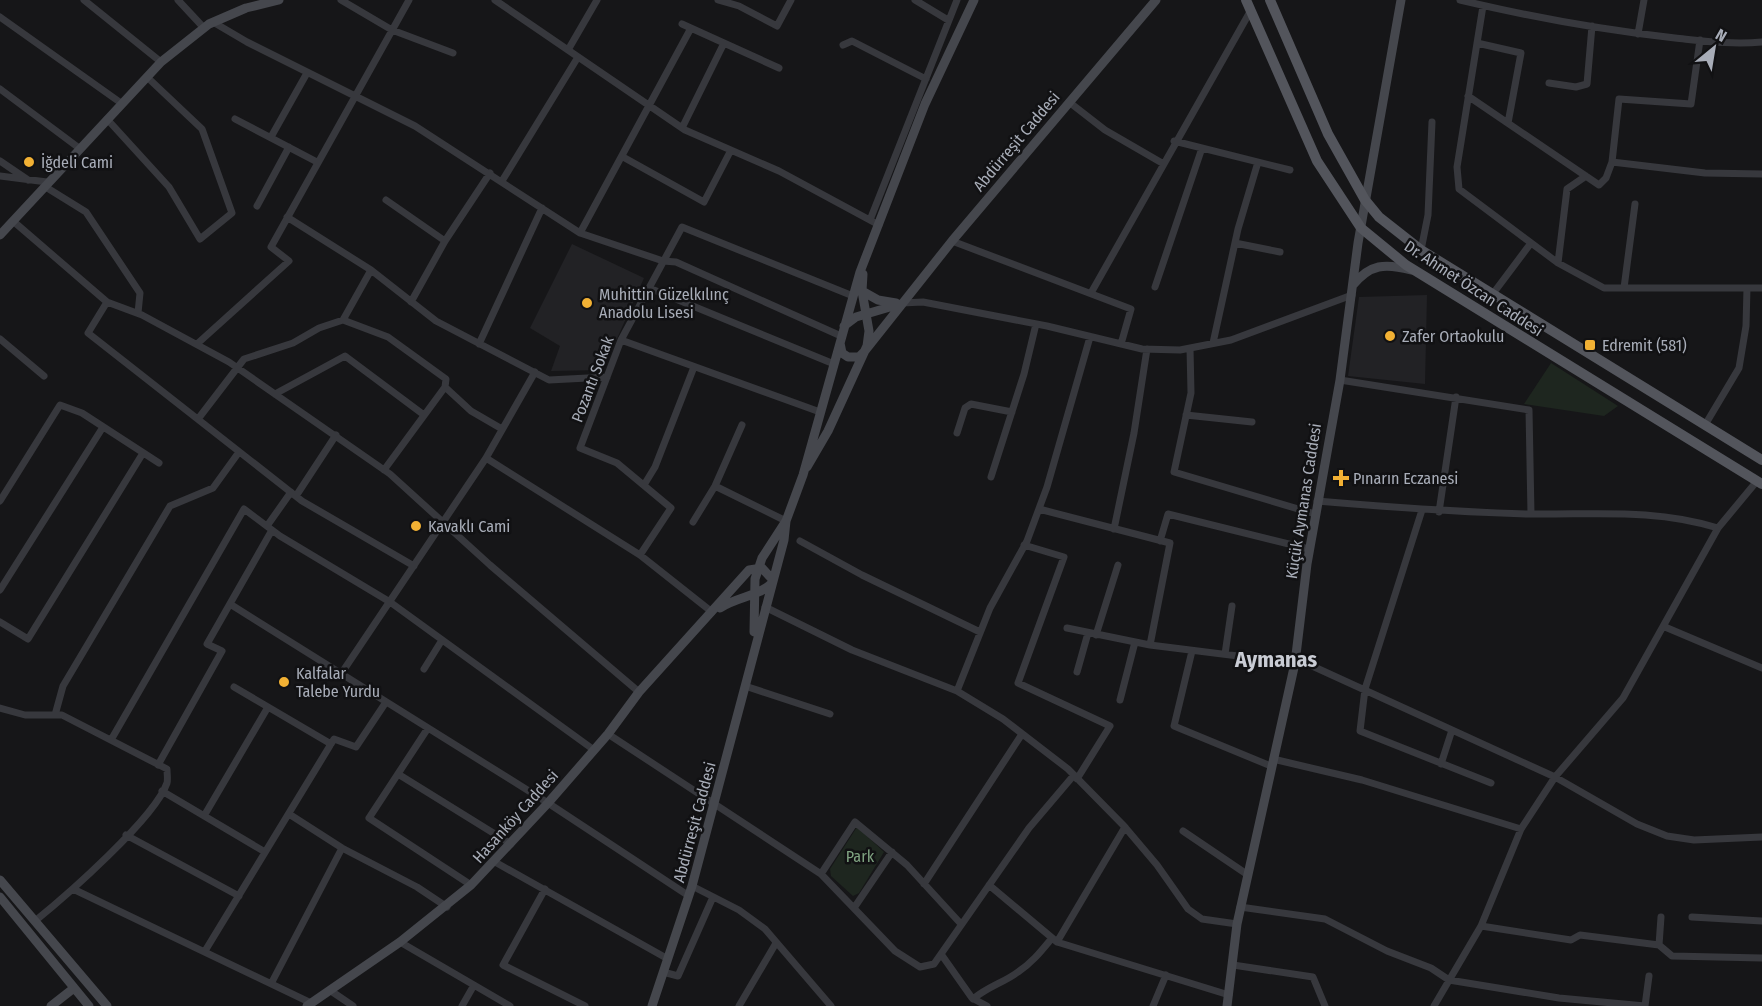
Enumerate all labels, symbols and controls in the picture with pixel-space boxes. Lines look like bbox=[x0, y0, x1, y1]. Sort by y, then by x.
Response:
north arrow bbox=[1684, 18, 1744, 78]
text: N bbox=[1712, 25, 1730, 46]
street label: Abdürreşit Caddesi bbox=[969, 88, 1064, 195]
place label: İğdeli Cami bbox=[41, 153, 113, 172]
marker: İğdeli Cami bbox=[22, 155, 36, 169]
street label: Dr. Ahmet Özcan Caddesi bbox=[1401, 237, 1547, 340]
place label: Muhittin Güzelkılınç Anadolu Lisesi bbox=[599, 285, 729, 322]
marker: Muhittin Güzelkılınç Anadolu Lisesi bbox=[580, 296, 594, 310]
place label: Zafer Ortaokulu bbox=[1402, 327, 1504, 346]
marker: Zafer Ortaokulu bbox=[1383, 329, 1397, 343]
street label: Pozantı Sokak bbox=[567, 333, 618, 425]
place label: Edremit (581) bbox=[1602, 336, 1687, 355]
marker: Edremit (581) bbox=[1583, 338, 1597, 352]
street label: Küçük Aymanas Caddesi bbox=[1282, 422, 1325, 580]
place label: Pınarın Eczanesi bbox=[1353, 469, 1458, 488]
marker: Pınarın Eczanesi bbox=[1334, 471, 1348, 485]
place label: Kavaklı Cami bbox=[428, 517, 510, 536]
marker: Kavaklı Cami bbox=[409, 519, 423, 533]
district label: Aymanas bbox=[1234, 646, 1317, 673]
place label: Kalfalar Talebe Yurdu bbox=[296, 664, 380, 701]
marker: Kalfalar Talebe Yurdu bbox=[277, 675, 291, 689]
street label: Abdürreşit Caddesi bbox=[669, 760, 720, 885]
street label: Hasanköy Caddesi bbox=[469, 766, 562, 867]
park label: Park bbox=[846, 847, 875, 866]

